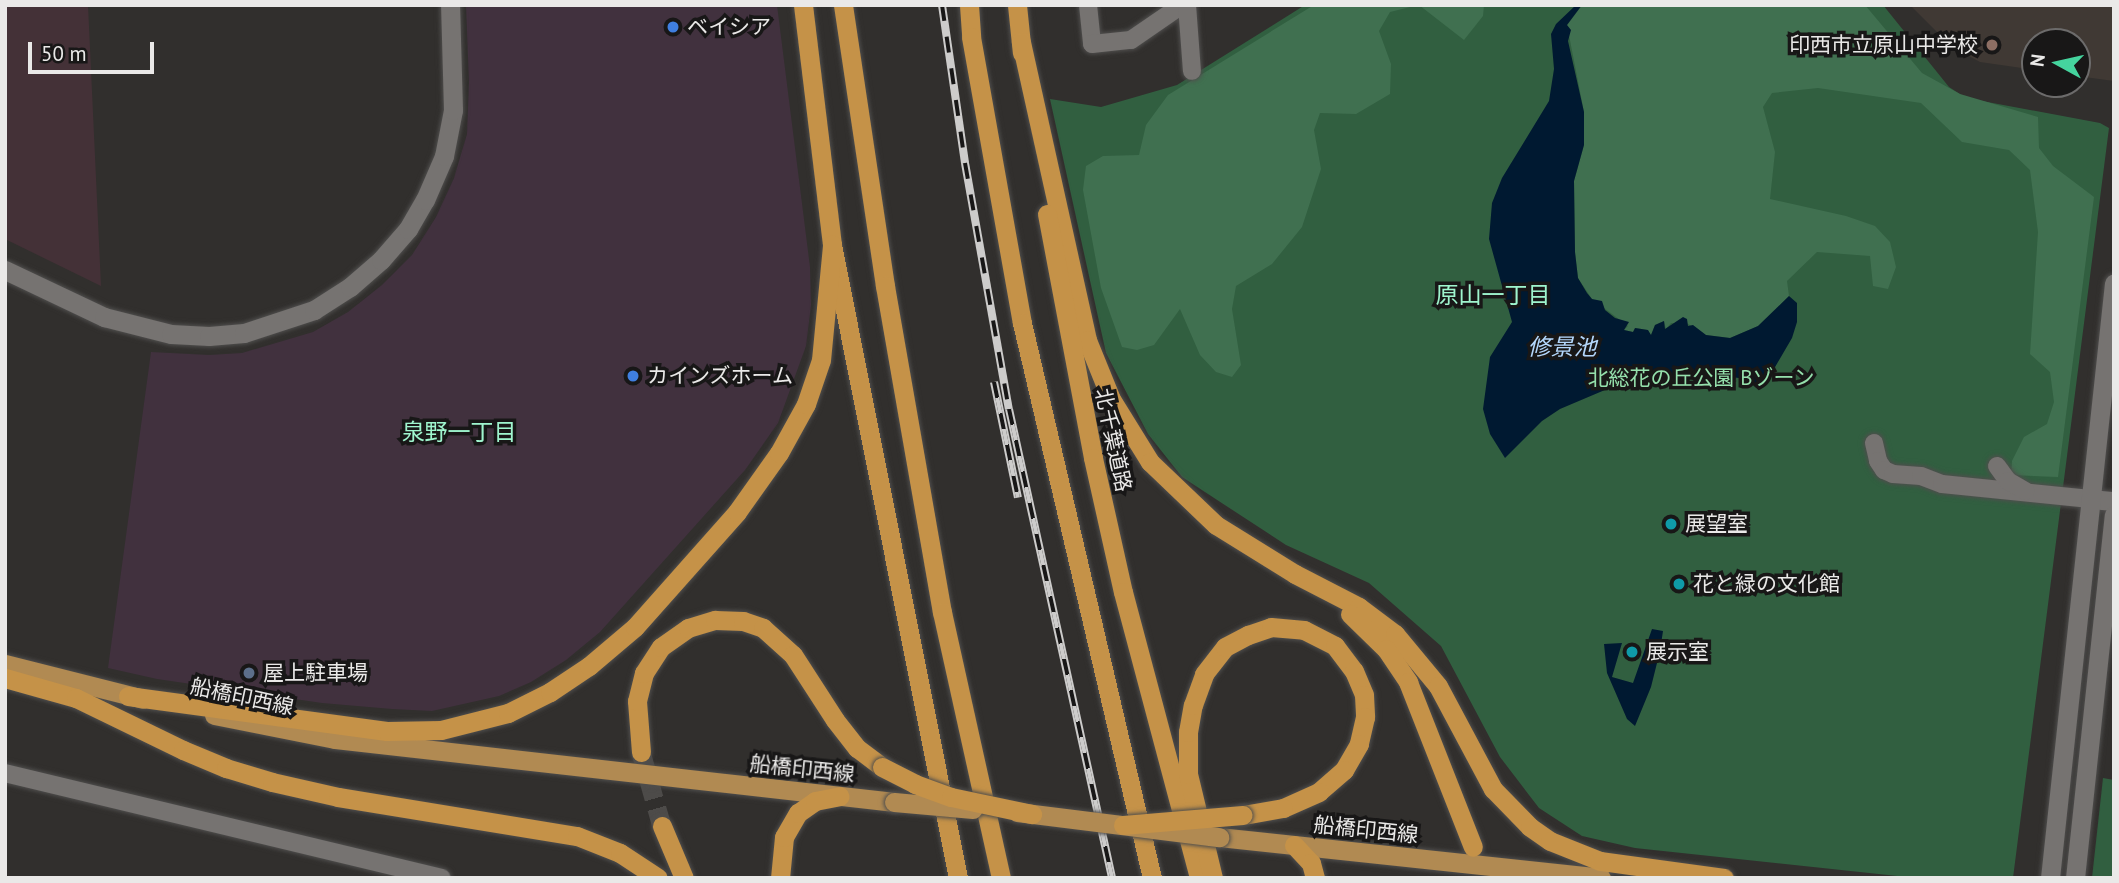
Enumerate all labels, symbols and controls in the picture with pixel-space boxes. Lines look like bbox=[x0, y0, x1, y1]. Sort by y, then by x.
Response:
place label: ベイシア bbox=[687, 14, 771, 40]
marker: ベイシア bbox=[665, 19, 681, 35]
scale bar bbox=[32, 28, 158, 72]
north arrow bbox=[2021, 28, 2091, 98]
place label: 印西市立原山中学校 bbox=[1789, 32, 1978, 58]
marker: 印西市立原山中学校 bbox=[1984, 37, 2000, 53]
text: 50 m bbox=[41, 40, 87, 67]
text: N bbox=[2024, 53, 2050, 68]
district label: 原山一丁目 bbox=[1436, 281, 1550, 309]
water label: 修景池 bbox=[1528, 333, 1596, 361]
place label: カインズホーム bbox=[647, 363, 794, 389]
park label: 北総花の丘公園 Bゾーン bbox=[1587, 365, 1815, 391]
marker: カインズホーム bbox=[625, 368, 641, 384]
street label: 北千葉道路 bbox=[1090, 386, 1136, 494]
district label: 泉野一丁目 bbox=[402, 418, 516, 446]
place label: 展望室 bbox=[1685, 511, 1748, 537]
marker: 展望室 bbox=[1663, 516, 1679, 532]
place label: 花と緑の文化館 bbox=[1693, 571, 1840, 597]
marker: 花と緑の文化館 bbox=[1671, 576, 1687, 592]
place label: 展示室 bbox=[1646, 639, 1709, 665]
marker: 展示室 bbox=[1624, 644, 1640, 660]
place label: 屋上駐車場 bbox=[263, 660, 368, 686]
marker: 屋上駐車場 bbox=[241, 665, 257, 681]
street label: 船橋印西線 bbox=[188, 674, 296, 720]
street label: 船橋印西線 bbox=[748, 751, 856, 787]
street label: 船橋印西線 bbox=[1312, 812, 1420, 848]

